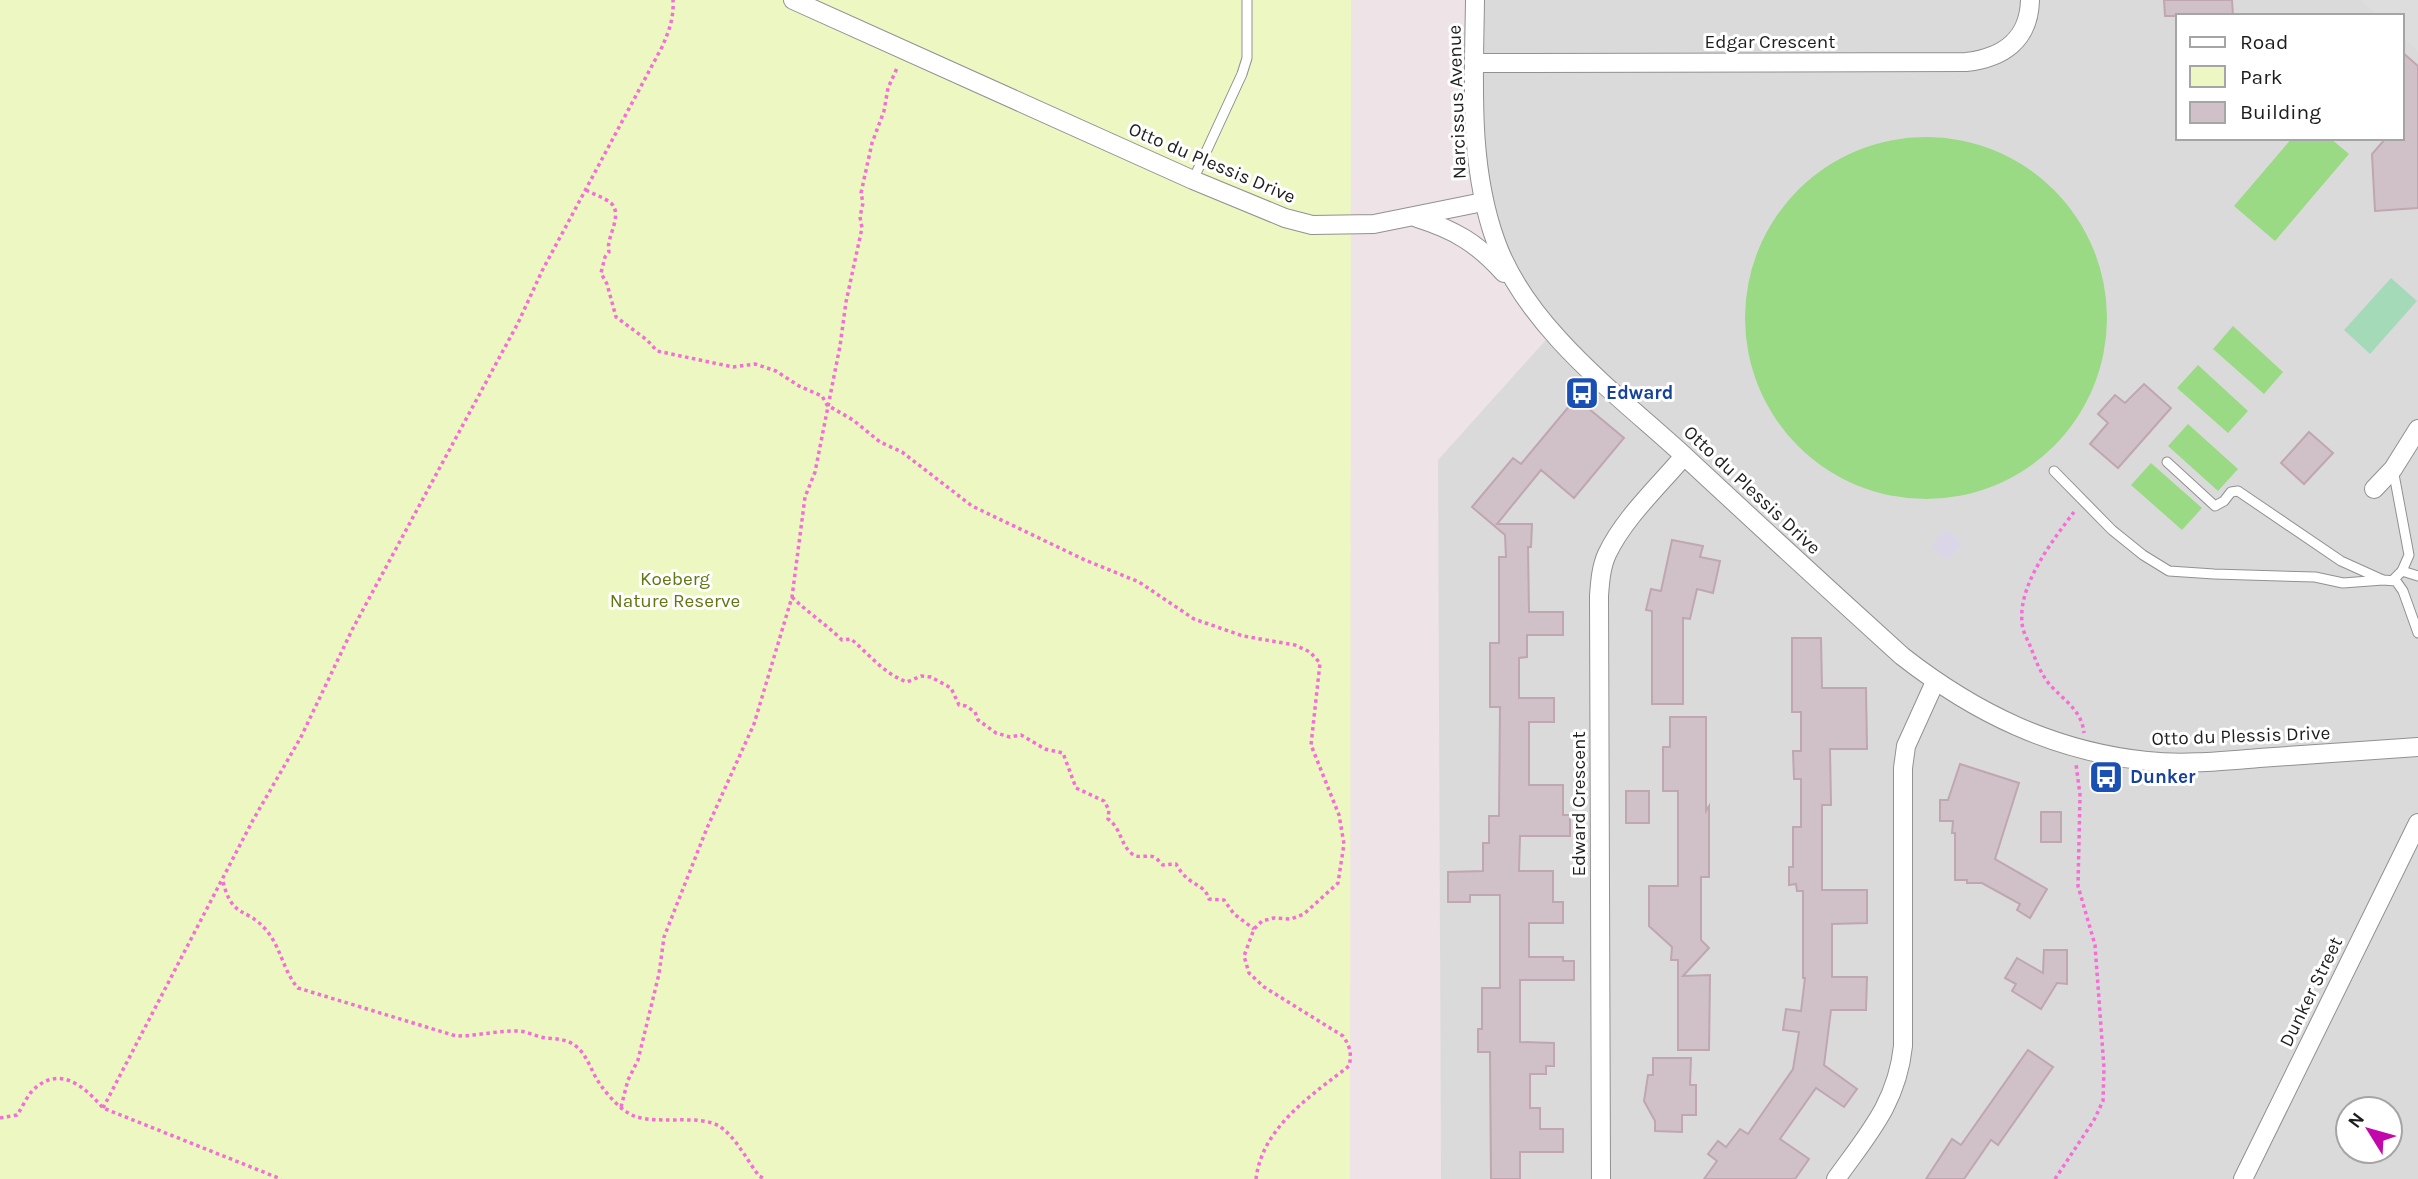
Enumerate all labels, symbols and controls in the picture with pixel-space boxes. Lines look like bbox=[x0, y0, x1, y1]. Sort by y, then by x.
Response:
legend bbox=[2176, 14, 2404, 140]
street label: Narcissus Avenue bbox=[1443, 25, 1471, 179]
text: Road bbox=[2240, 30, 2288, 54]
street label: Edgar Crescent bbox=[1705, 31, 1835, 53]
text: Park bbox=[2240, 65, 2283, 89]
text: Building bbox=[2240, 100, 2321, 124]
street label: Otto du Plessis Drive bbox=[1125, 118, 1299, 208]
bus stop icon: Edward bbox=[1563, 374, 1601, 412]
place label: Edward bbox=[1606, 382, 1673, 404]
street label: Otto du Plessis Drive bbox=[1679, 421, 1825, 559]
park label: Koeberg Nature Reserve bbox=[610, 568, 740, 612]
street label: Otto du Plessis Drive bbox=[2151, 722, 2331, 750]
street label: Edward Crescent bbox=[1568, 731, 1590, 877]
bus stop icon: Dunker bbox=[2087, 758, 2125, 796]
place label: Dunker bbox=[2130, 766, 2196, 788]
street label: Dunker Street bbox=[2275, 933, 2347, 1051]
north arrow bbox=[2334, 1095, 2404, 1165]
text: N bbox=[2343, 1108, 2369, 1132]

